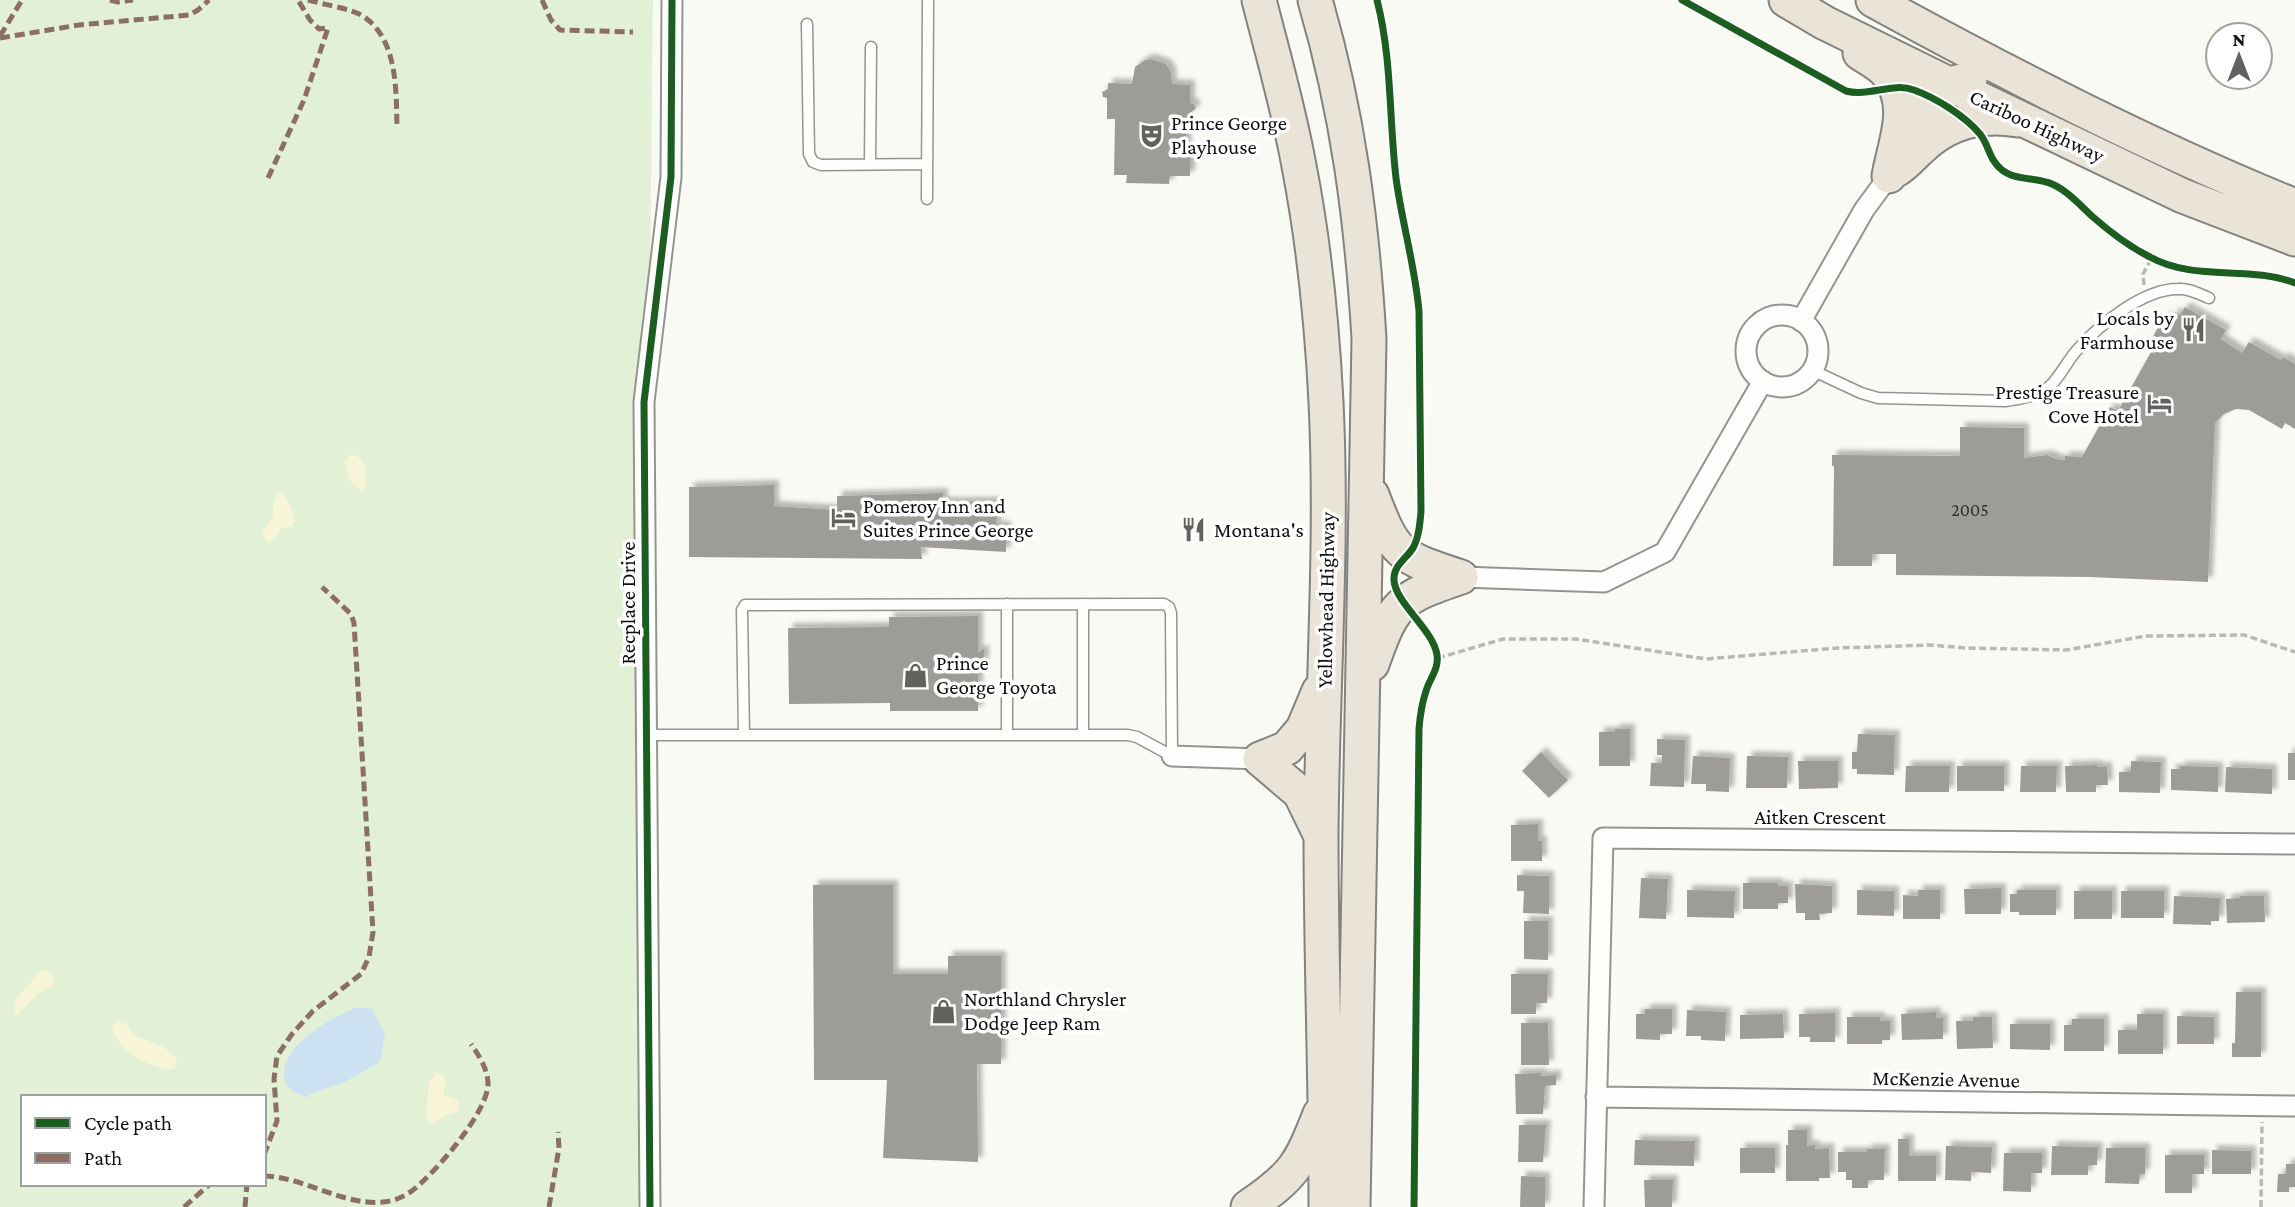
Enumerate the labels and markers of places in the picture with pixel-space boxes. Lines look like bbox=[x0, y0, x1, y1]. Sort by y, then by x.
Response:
place label: Prince George Playhouse bbox=[1171, 111, 1287, 159]
theatre icon: Prince George Playhouse bbox=[1137, 121, 1165, 149]
place label: Locals by Farmhouse bbox=[2080, 306, 2174, 354]
restaurant icon: Locals by Farmhouse bbox=[2180, 316, 2208, 344]
place label: Prestige Treasure Cove Hotel bbox=[1995, 380, 2139, 428]
hotel icon: Prestige Treasure Cove Hotel bbox=[2145, 390, 2173, 418]
place label: Pomeroy Inn and Suites Prince George bbox=[863, 494, 1034, 542]
hotel icon: Pomeroy Inn and Suites Prince George bbox=[829, 504, 857, 532]
restaurant icon: Montana's bbox=[1180, 516, 1208, 544]
place label: Montana's bbox=[1214, 518, 1304, 542]
place label: Prince George Toyota bbox=[936, 651, 1057, 699]
shop icon: Prince George Toyota bbox=[902, 661, 930, 689]
place label: Northland Chrysler Dodge Jeep Ram bbox=[964, 987, 1127, 1035]
shop icon: Northland Chrysler Dodge Jeep Ram bbox=[930, 997, 958, 1025]

